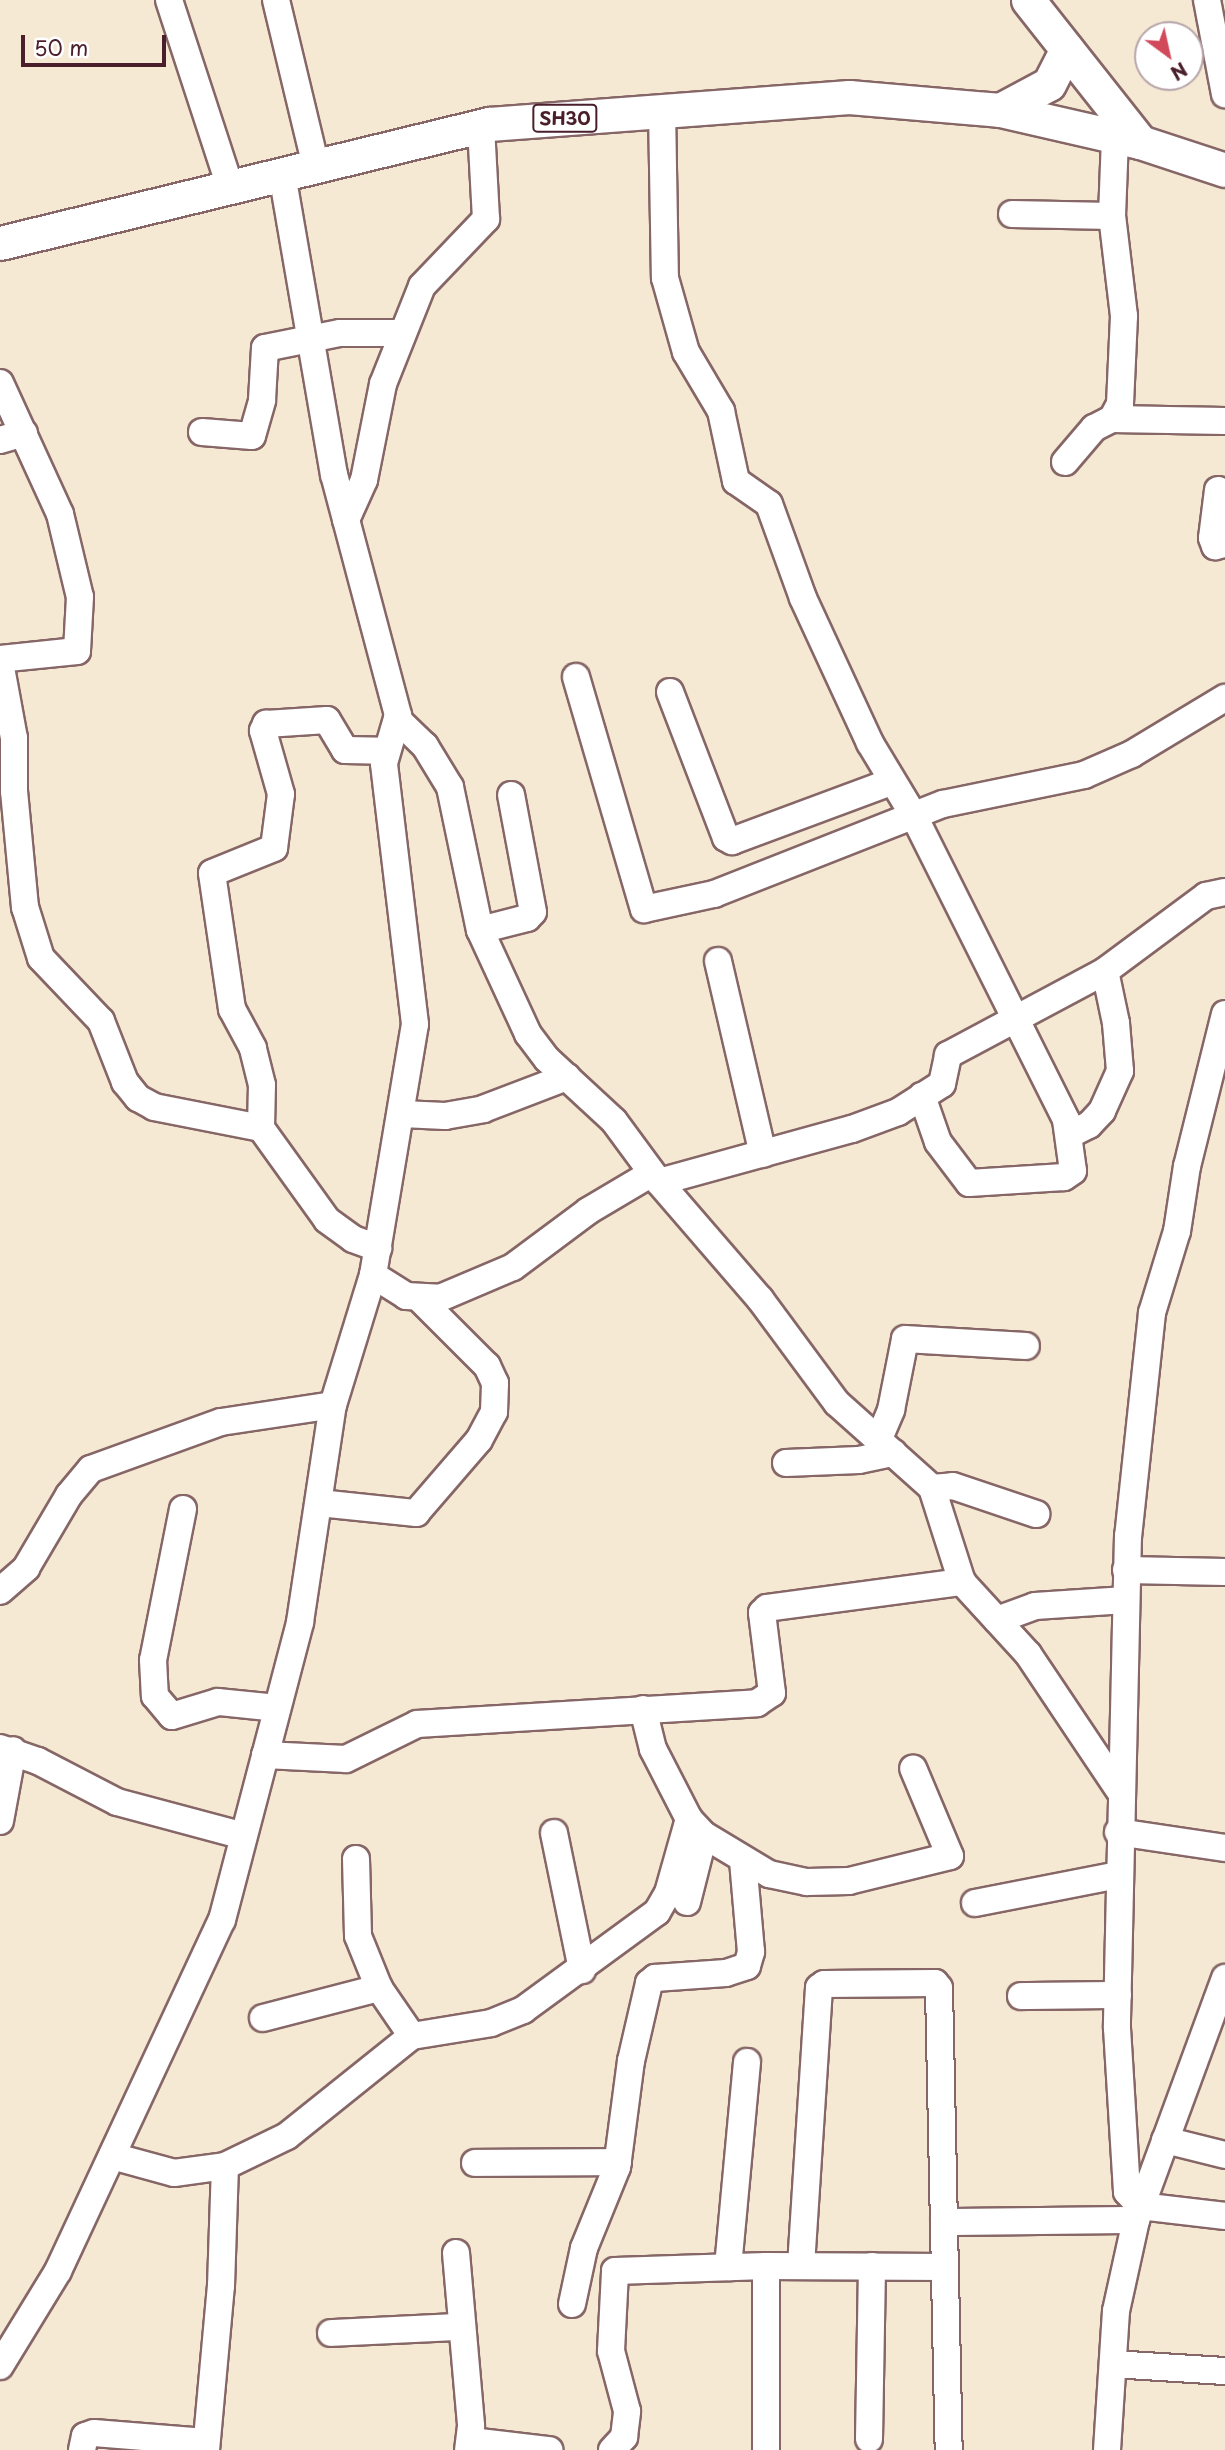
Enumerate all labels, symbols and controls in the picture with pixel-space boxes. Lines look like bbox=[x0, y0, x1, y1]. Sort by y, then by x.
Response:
scale bar bbox=[24, 21, 170, 65]
north arrow bbox=[1134, 21, 1204, 91]
text: 50 m bbox=[34, 31, 88, 63]
text: N bbox=[1165, 56, 1193, 88]
road number: SH30 bbox=[532, 104, 598, 132]

